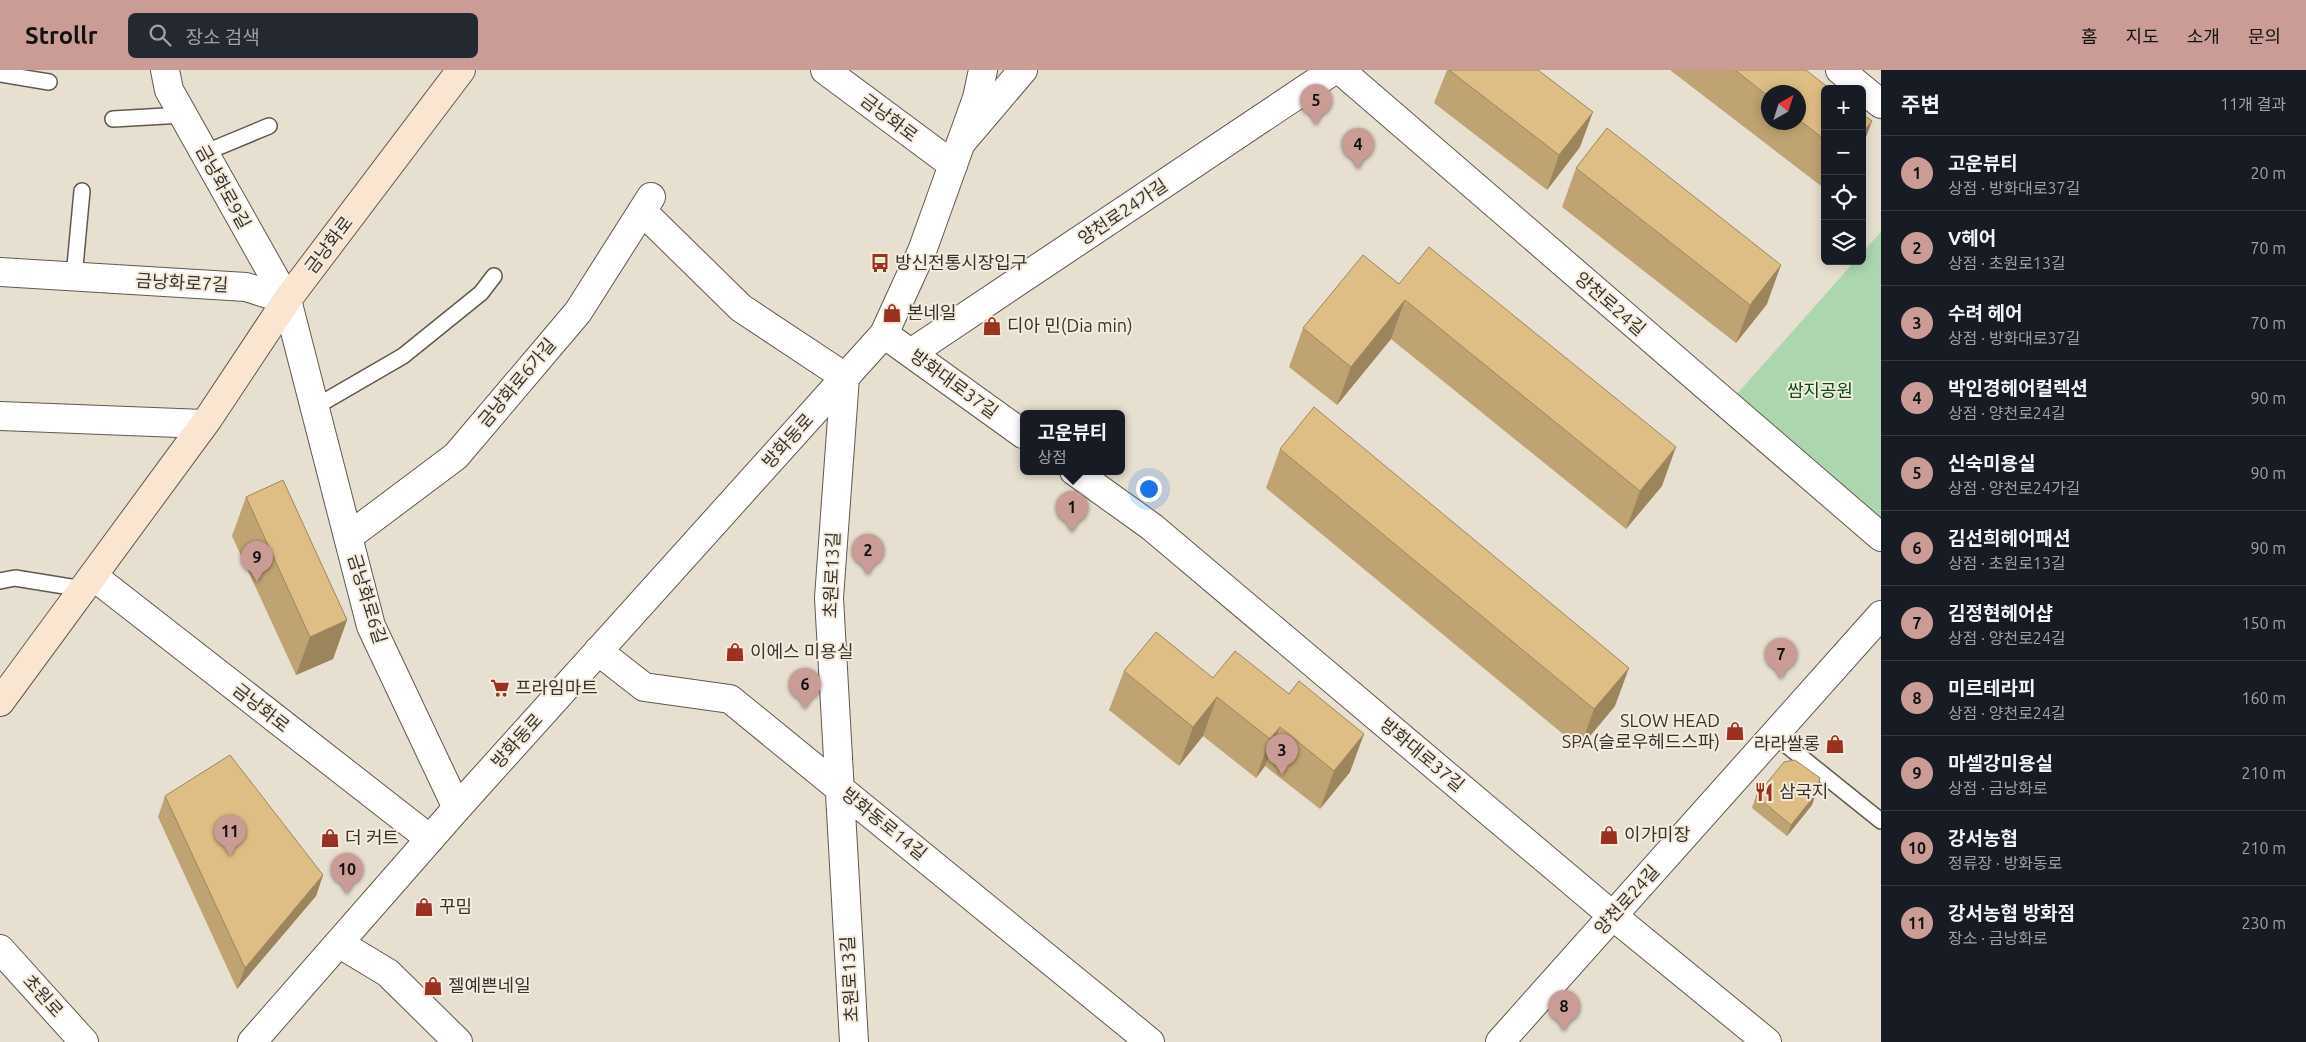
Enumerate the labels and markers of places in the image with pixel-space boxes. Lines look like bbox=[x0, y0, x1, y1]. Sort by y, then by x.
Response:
pin: 5 bbox=[1300, 84, 1332, 125]
pin: 4 bbox=[1342, 128, 1374, 169]
bus stop icon: 방신전통시장입구 bbox=[869, 252, 891, 274]
place label: 방신전통시장입구 bbox=[895, 252, 1027, 272]
shop icon: 본네일 bbox=[881, 302, 903, 324]
place label: 본네일 bbox=[907, 302, 957, 322]
shop icon: 디아 민(Dia min) bbox=[981, 315, 1003, 337]
place label: 디아 민(Dia min) bbox=[1007, 315, 1133, 336]
pin: 1 bbox=[1056, 491, 1088, 532]
pin: 2 bbox=[852, 534, 884, 575]
pin: 9 bbox=[241, 541, 273, 582]
pin: 7 bbox=[1765, 638, 1797, 679]
shop icon: 이에스 미용실 bbox=[724, 641, 746, 663]
place label: 이에스 미용실 bbox=[750, 641, 853, 661]
pin: 6 bbox=[789, 668, 821, 709]
supermarket icon: 프라임마트 bbox=[489, 677, 511, 699]
place label: 프라임마트 bbox=[515, 677, 598, 697]
place label: SLOW HEAD SPA(슬로우헤드스파) bbox=[1562, 710, 1720, 752]
shop icon: SLOW HEAD SPA(슬로우헤드스파) bbox=[1724, 720, 1746, 742]
place label: 라라쌀롱 bbox=[1754, 733, 1820, 753]
shop icon: 라라쌀롱 bbox=[1824, 733, 1846, 755]
pin: 3 bbox=[1266, 734, 1298, 775]
restaurant icon: 삼국지 bbox=[1753, 781, 1775, 803]
place label: 삼국지 bbox=[1779, 781, 1829, 801]
pin: 11 bbox=[214, 815, 246, 856]
shop icon: 이가미장 bbox=[1598, 824, 1620, 846]
place label: 이가미장 bbox=[1624, 824, 1690, 844]
shop icon: 더 커트 bbox=[319, 827, 341, 849]
place label: 더 커트 bbox=[345, 827, 399, 847]
pin: 10 bbox=[331, 853, 363, 894]
shop icon: 꾸밈 bbox=[413, 896, 435, 918]
place label: 꾸밈 bbox=[439, 896, 472, 916]
shop icon: 젤예쁜네일 bbox=[422, 975, 444, 997]
place label: 젤예쁜네일 bbox=[448, 975, 531, 995]
pin: 8 bbox=[1548, 990, 1580, 1031]

